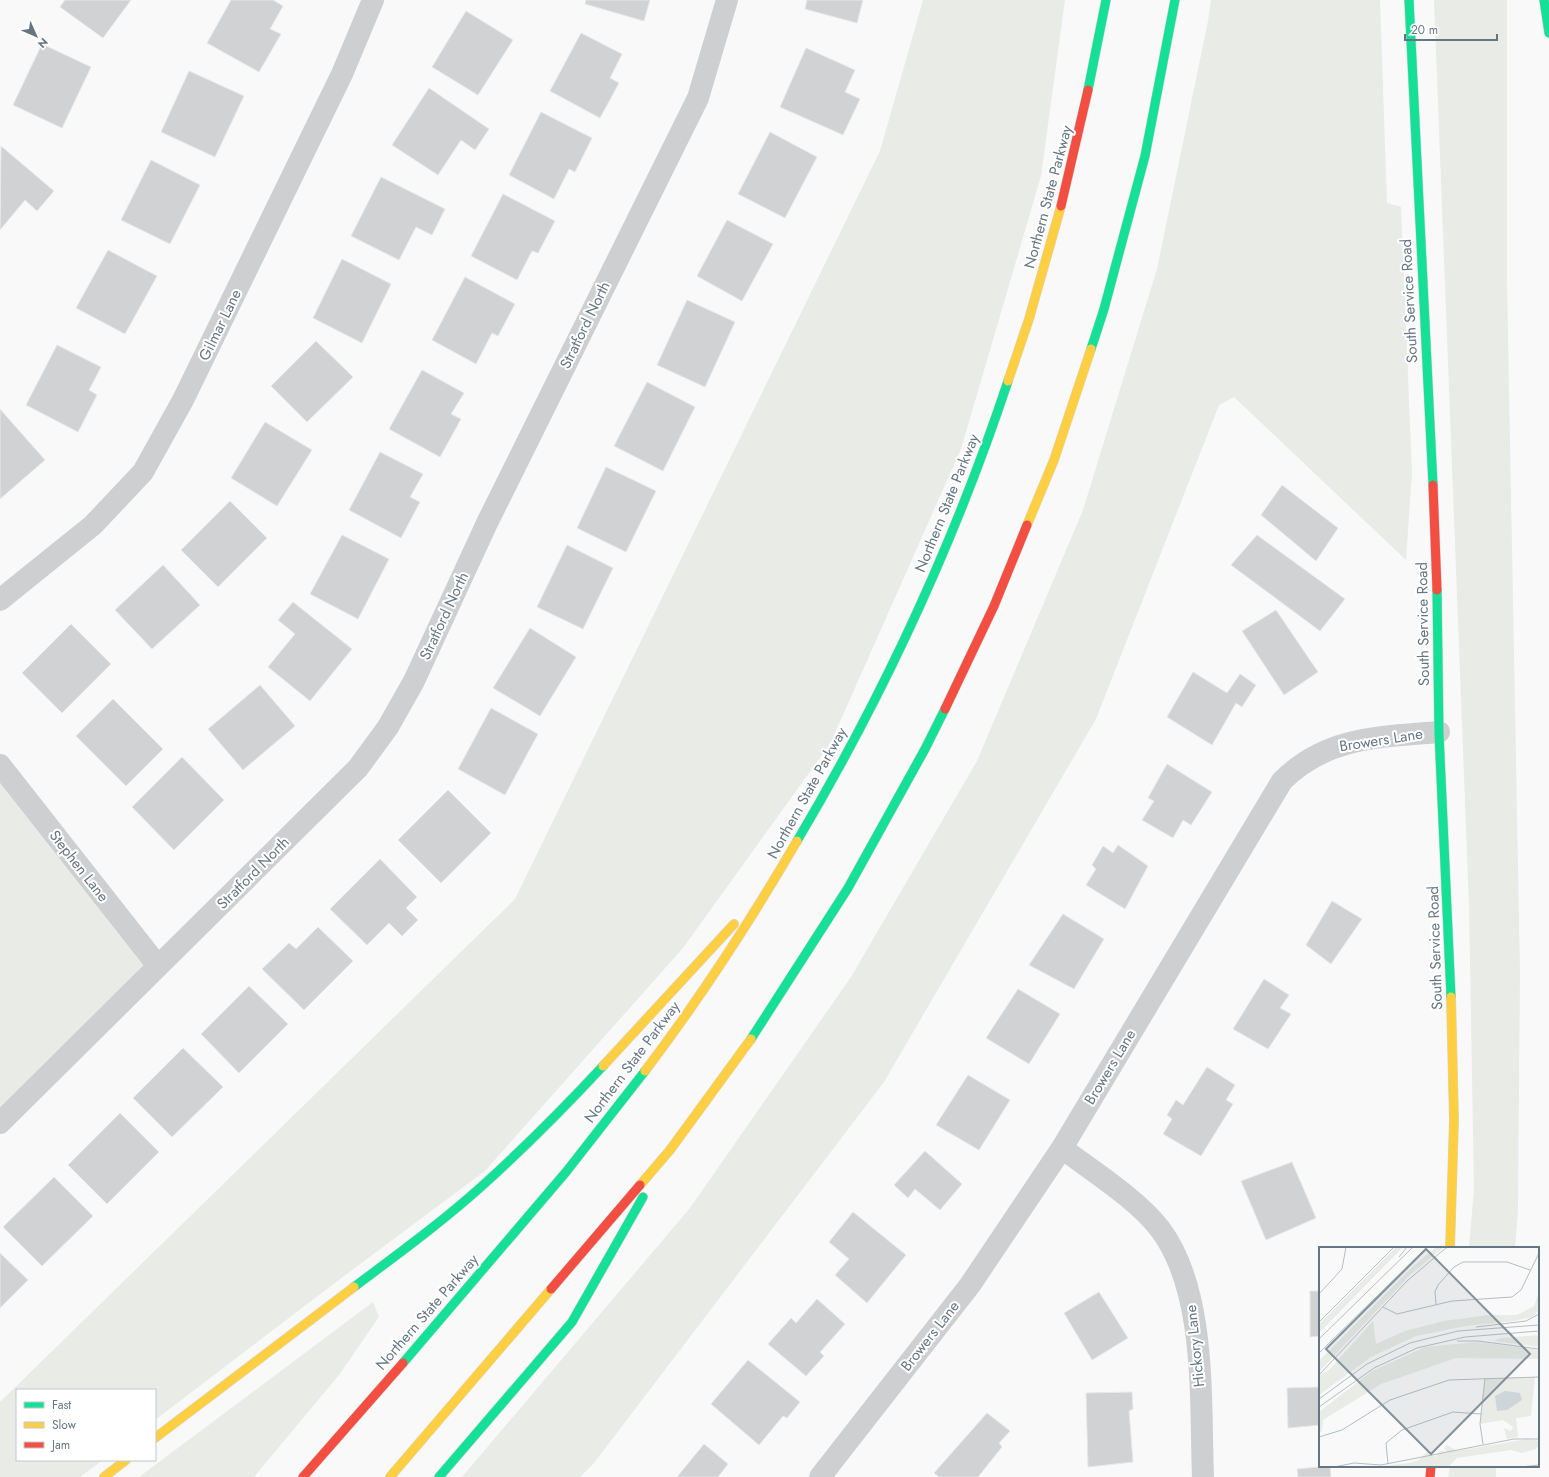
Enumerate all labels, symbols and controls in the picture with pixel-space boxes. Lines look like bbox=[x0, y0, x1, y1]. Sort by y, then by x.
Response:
north arrow bbox=[16, 16, 56, 56]
scale bar bbox=[1405, 16, 1497, 42]
text: 20 m bbox=[1411, 21, 1438, 39]
text: N bbox=[34, 34, 52, 52]
street label: Northern State Parkway bbox=[1018, 123, 1078, 271]
street label: South Service Road bbox=[1395, 238, 1423, 364]
street label: Stratford North bbox=[554, 278, 616, 372]
street label: Gilmar Lane bbox=[193, 285, 247, 364]
street label: Northern State Parkway bbox=[909, 430, 985, 575]
street label: South Service Road bbox=[1411, 562, 1435, 686]
street label: Stratford North bbox=[414, 568, 474, 664]
street label: Northern State Parkway bbox=[762, 723, 853, 863]
street label: Browers Lane bbox=[1338, 723, 1425, 757]
street label: Stephen Lane bbox=[44, 825, 114, 907]
street label: Stratford North bbox=[212, 832, 294, 914]
street label: South Service Road bbox=[1422, 886, 1448, 1010]
street label: Northern State Parkway bbox=[579, 996, 685, 1127]
street label: Browers Lane bbox=[1079, 1025, 1141, 1109]
inset map bbox=[1319, 1247, 1539, 1467]
street label: Northern State Parkway bbox=[370, 1249, 484, 1375]
street label: Browers Lane bbox=[895, 1296, 965, 1376]
street label: Hickory Lane bbox=[1180, 1303, 1210, 1388]
legend bbox=[16, 1389, 156, 1461]
text: Fast bbox=[52, 1396, 71, 1414]
text: Slow bbox=[52, 1416, 77, 1434]
text: Jam bbox=[50, 1436, 70, 1454]

